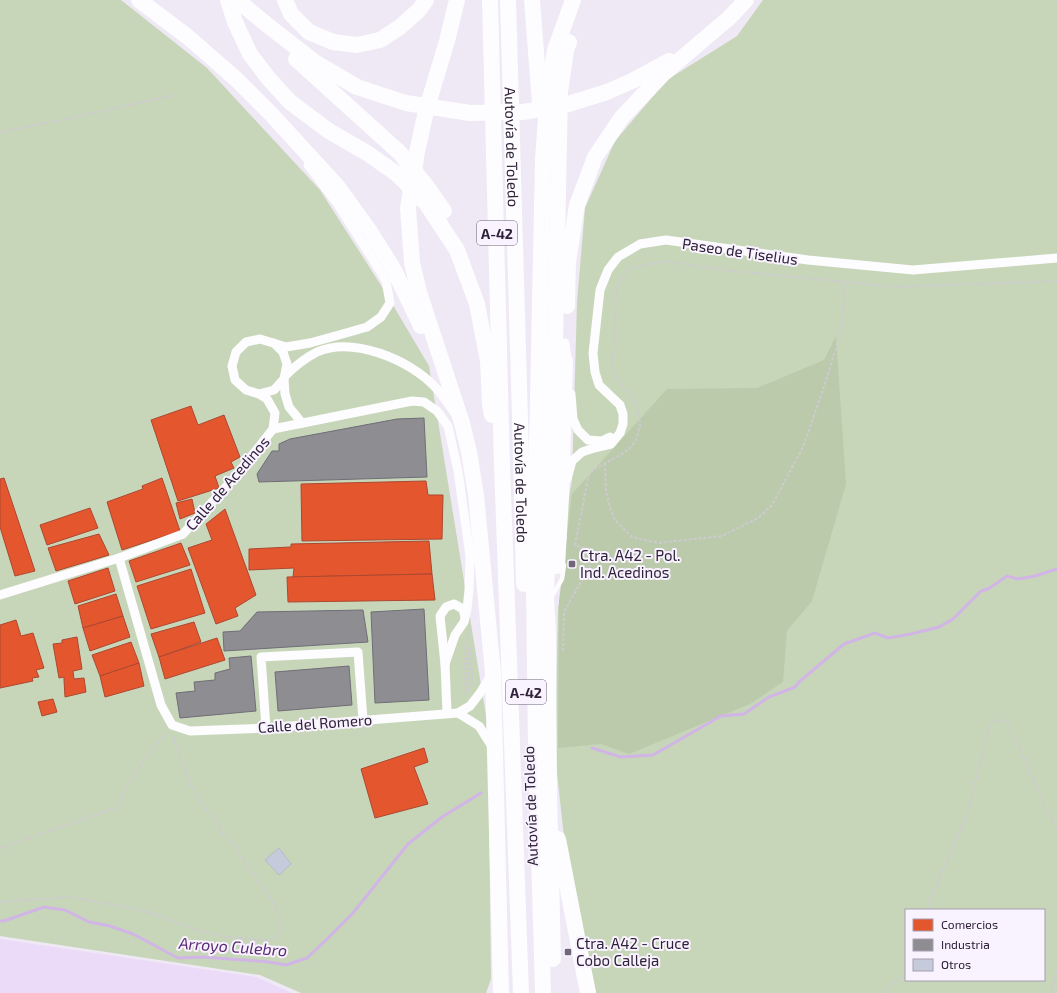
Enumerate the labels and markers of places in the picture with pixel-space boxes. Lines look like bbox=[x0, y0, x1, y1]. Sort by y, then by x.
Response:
place label: Ctra. A42 - Pol. Ind. Acedinos bbox=[580, 546, 680, 581]
marker: Ctra. A42 - Pol. Ind. Acedinos bbox=[567, 559, 577, 569]
place label: Ctra. A42 - Cruce Cobo Calleja bbox=[576, 934, 690, 970]
marker: Ctra. A42 - Cruce Cobo Calleja bbox=[563, 947, 573, 957]

